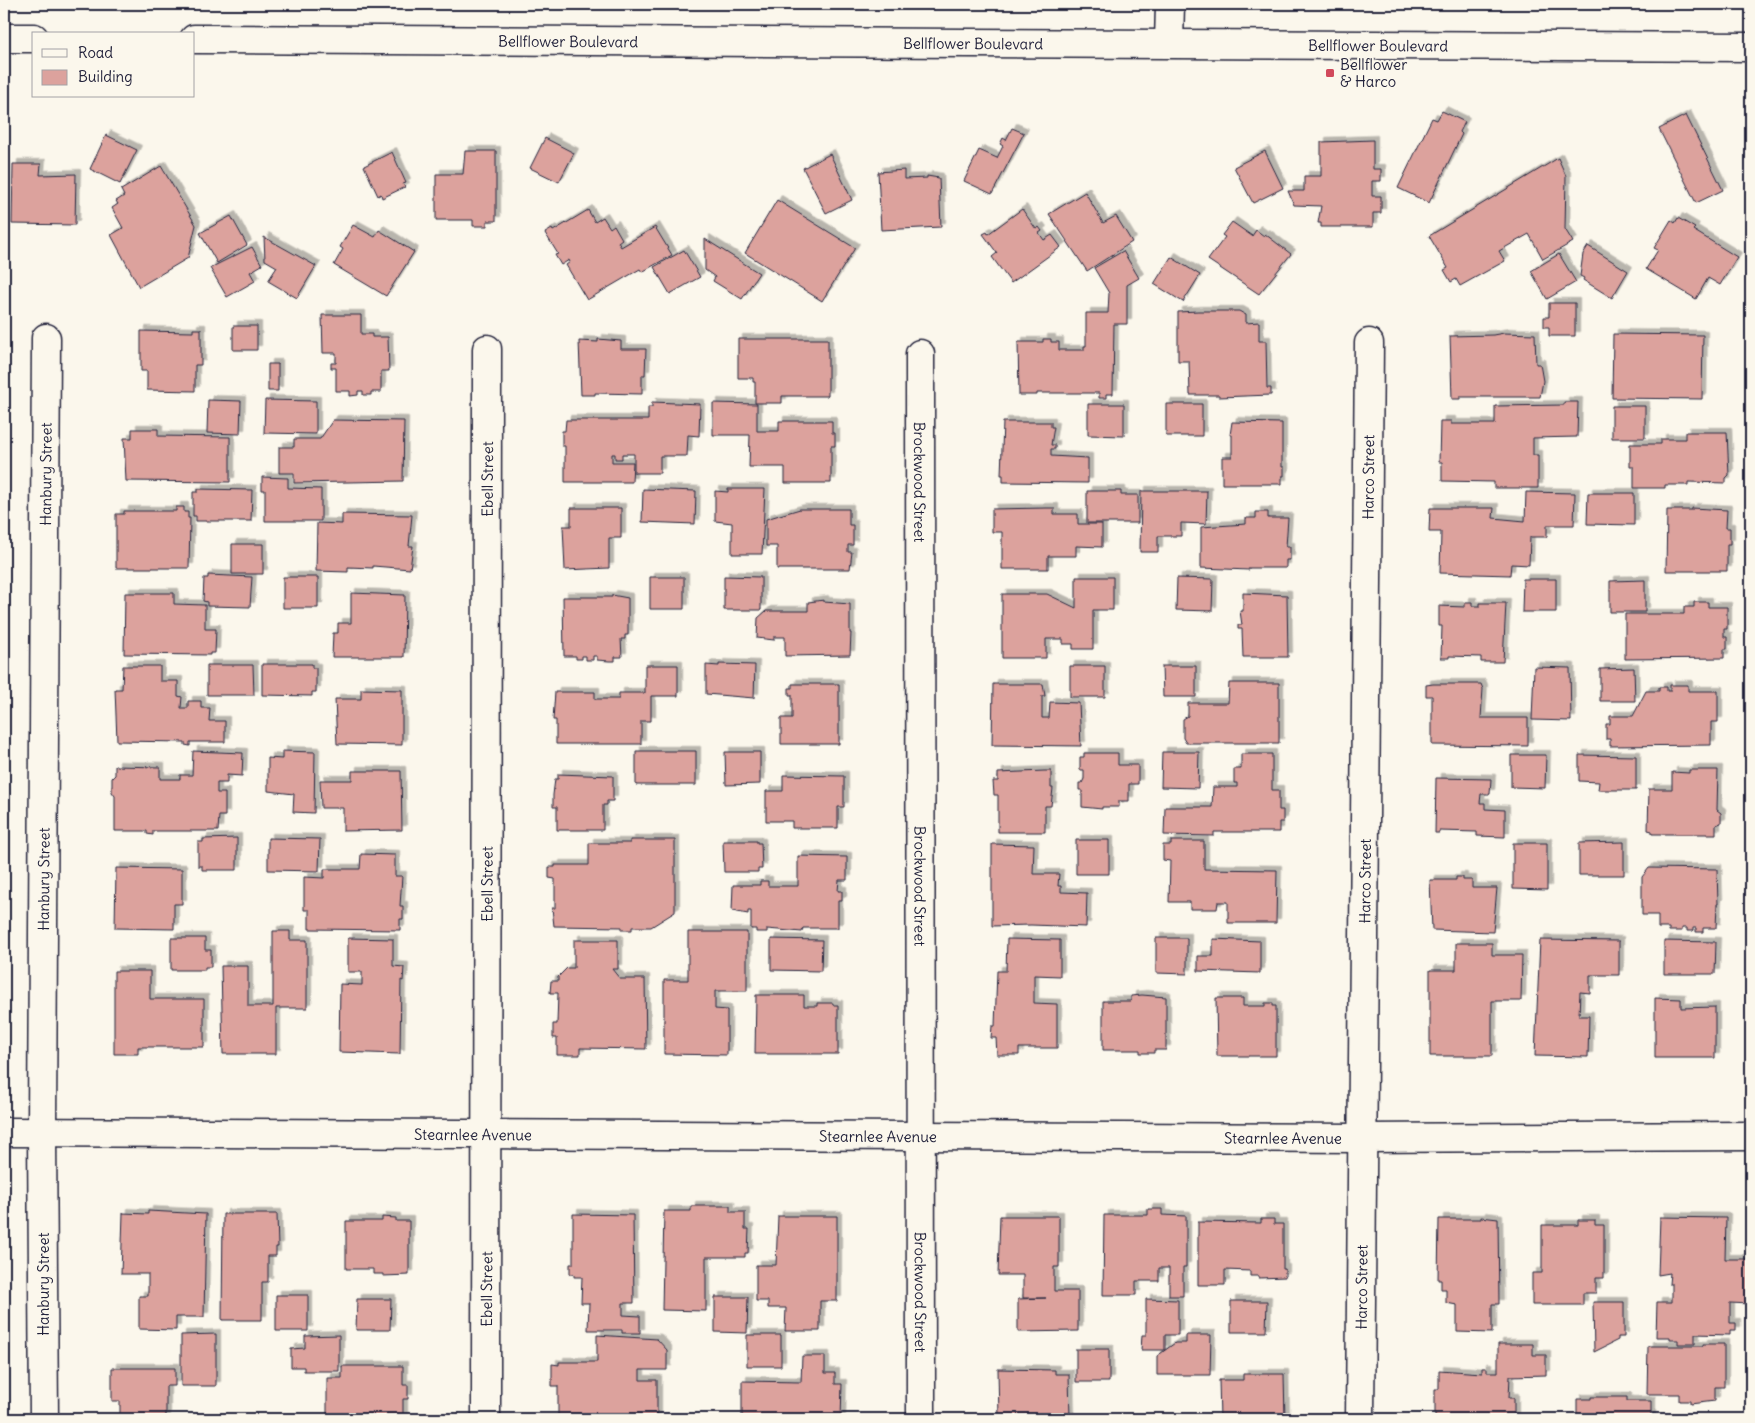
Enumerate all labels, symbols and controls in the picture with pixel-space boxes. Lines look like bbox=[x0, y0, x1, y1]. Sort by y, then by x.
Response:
street label: Bellflower Boulevard bbox=[498, 31, 638, 51]
legend bbox=[32, 32, 195, 98]
street label: Bellflower Boulevard bbox=[903, 33, 1043, 53]
street label: Bellflower Boulevard bbox=[1308, 35, 1448, 55]
text: Road bbox=[78, 43, 113, 62]
place label: Bellflower & Harco bbox=[1340, 55, 1407, 91]
text: Building bbox=[78, 67, 133, 86]
marker: Bellflower & Harco bbox=[1324, 67, 1336, 79]
street label: Hanbury Street bbox=[36, 422, 55, 526]
street label: Brockwood Street bbox=[911, 422, 930, 542]
street label: Harco Street bbox=[1358, 434, 1378, 520]
street label: Ebell Street bbox=[477, 441, 496, 517]
street label: Brockwood Street bbox=[911, 826, 930, 946]
street label: Hanbury Street bbox=[34, 827, 53, 931]
street label: Harco Street bbox=[1355, 838, 1374, 924]
street label: Ebell Street bbox=[477, 846, 496, 922]
street label: Stearnlee Avenue bbox=[414, 1124, 532, 1144]
street label: Stearnlee Avenue bbox=[819, 1126, 937, 1146]
street label: Stearnlee Avenue bbox=[1224, 1128, 1342, 1147]
street label: Hanbury Street bbox=[34, 1232, 53, 1336]
street label: Brockwood Street bbox=[911, 1232, 930, 1352]
street label: Harco Street bbox=[1351, 1244, 1371, 1330]
street label: Ebell Street bbox=[477, 1251, 496, 1327]

